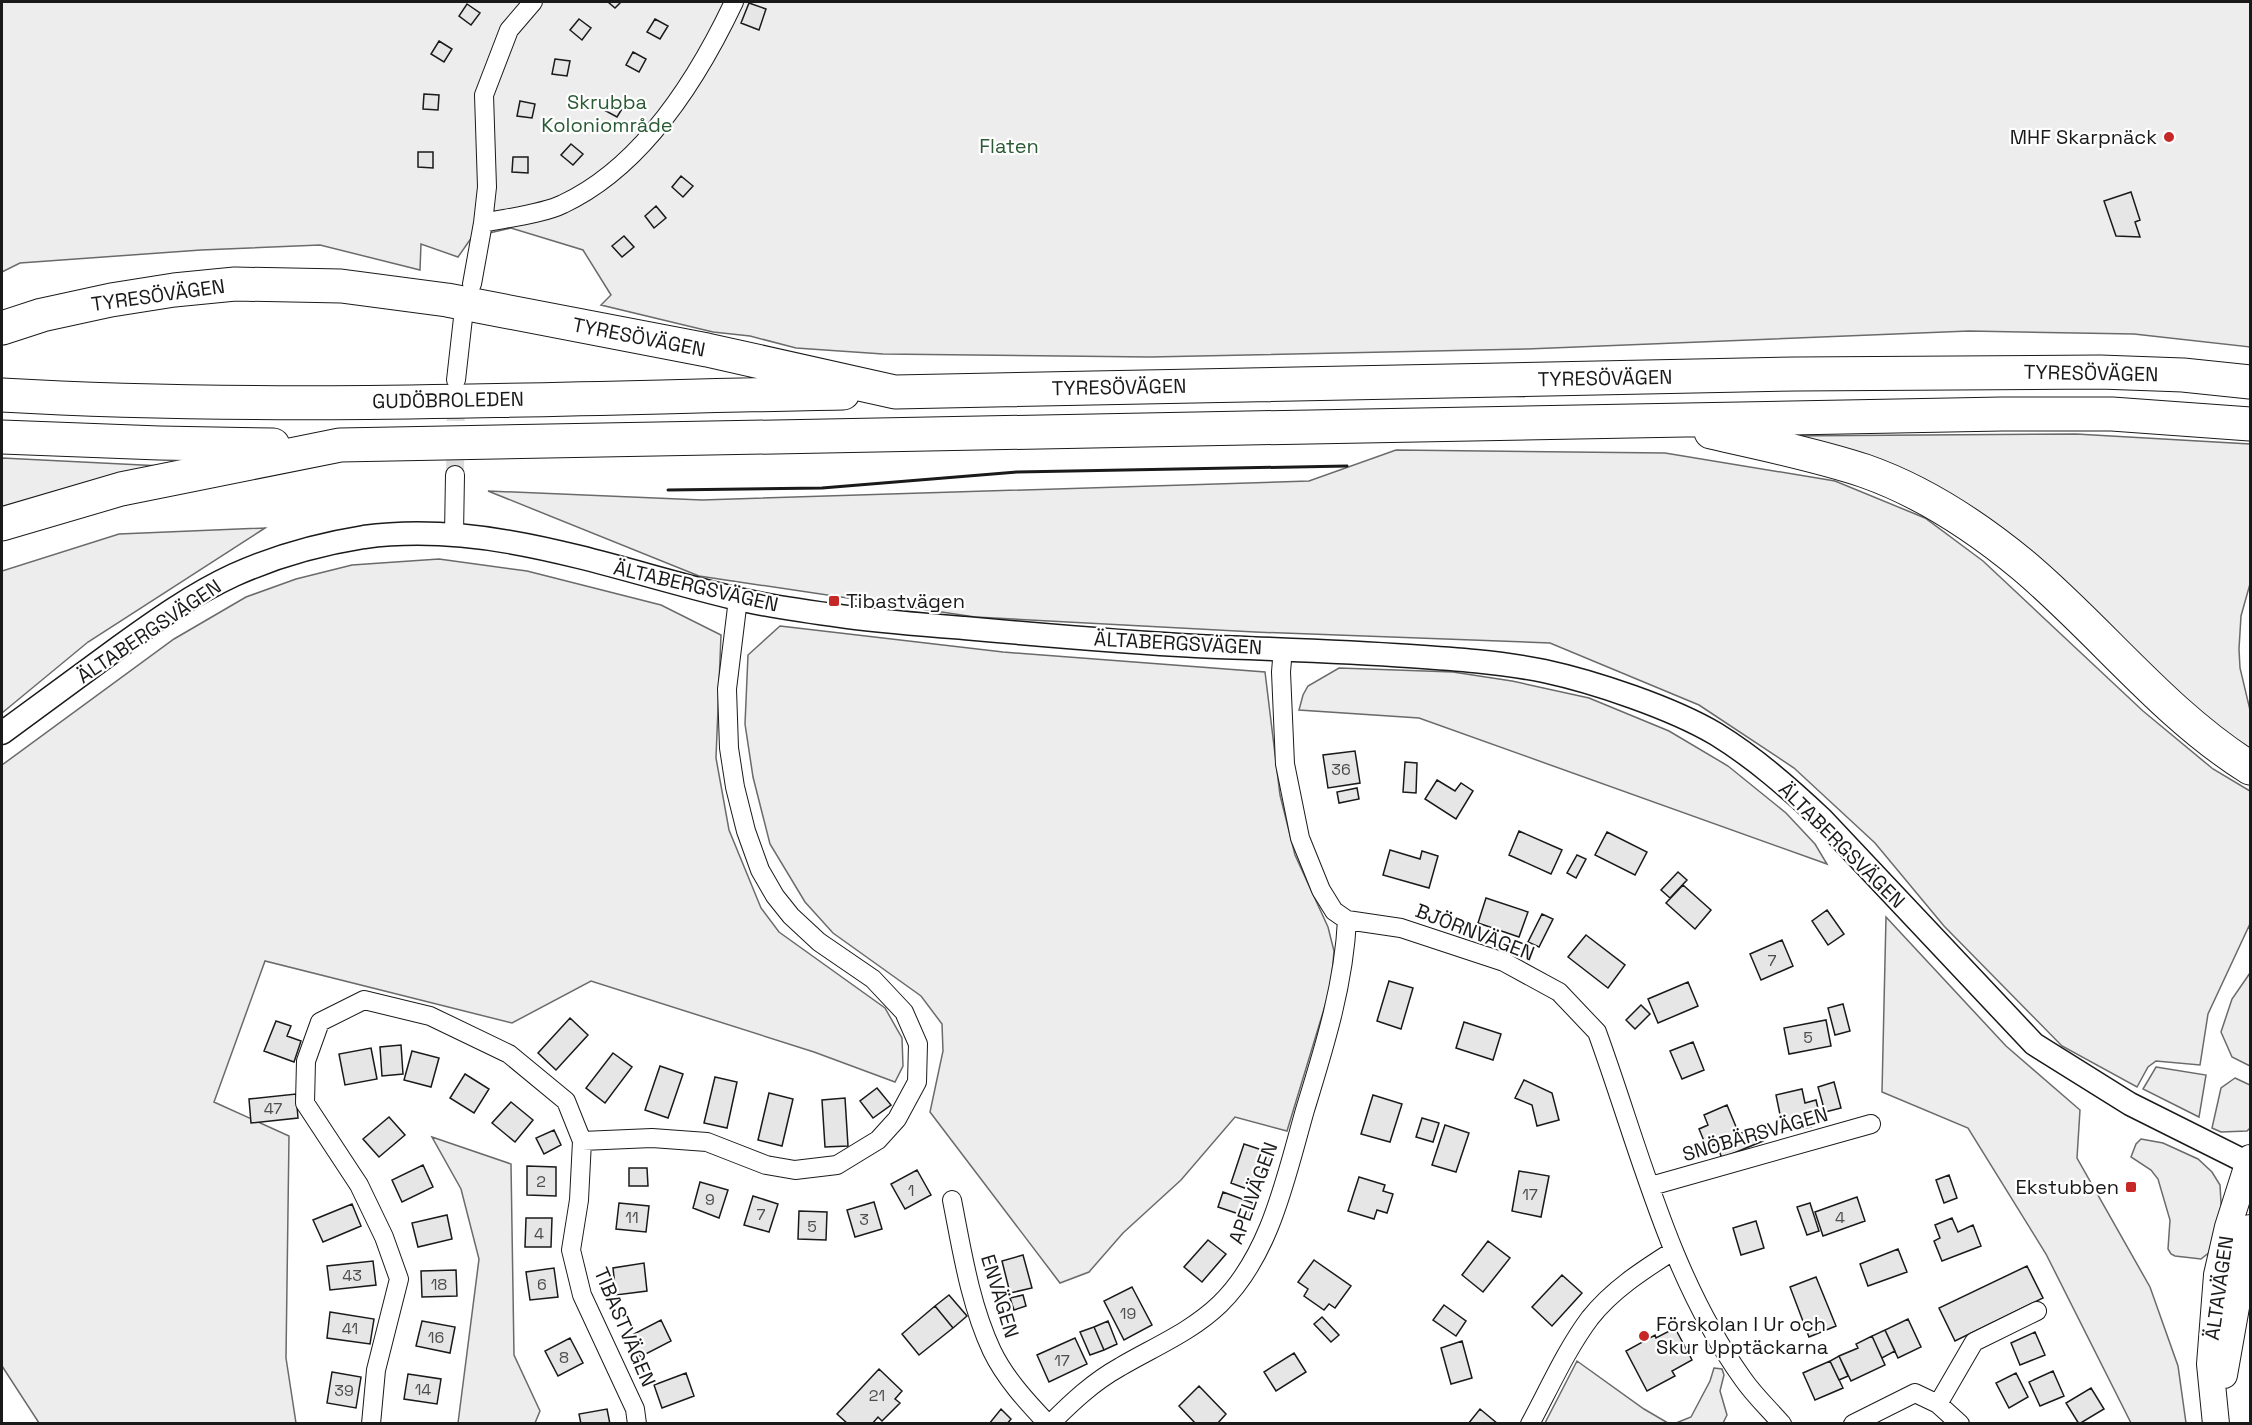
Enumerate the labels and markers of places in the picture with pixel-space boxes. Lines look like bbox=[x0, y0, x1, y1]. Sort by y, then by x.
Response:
place label: MHF Skarpnäck bbox=[2010, 124, 2157, 150]
marker: MHF Skarpnäck bbox=[2162, 130, 2176, 144]
place label: Tibastvägen bbox=[846, 588, 965, 614]
marker: Tibastvägen bbox=[827, 594, 841, 608]
place label: Ekstubben bbox=[2016, 1174, 2119, 1200]
marker: Ekstubben bbox=[2124, 1180, 2138, 1194]
place label: Förskolan I Ur och Skur Upptäckarna bbox=[1656, 1311, 1828, 1360]
marker: Förskolan I Ur och Skur Upptäckarna bbox=[1637, 1329, 1651, 1343]

